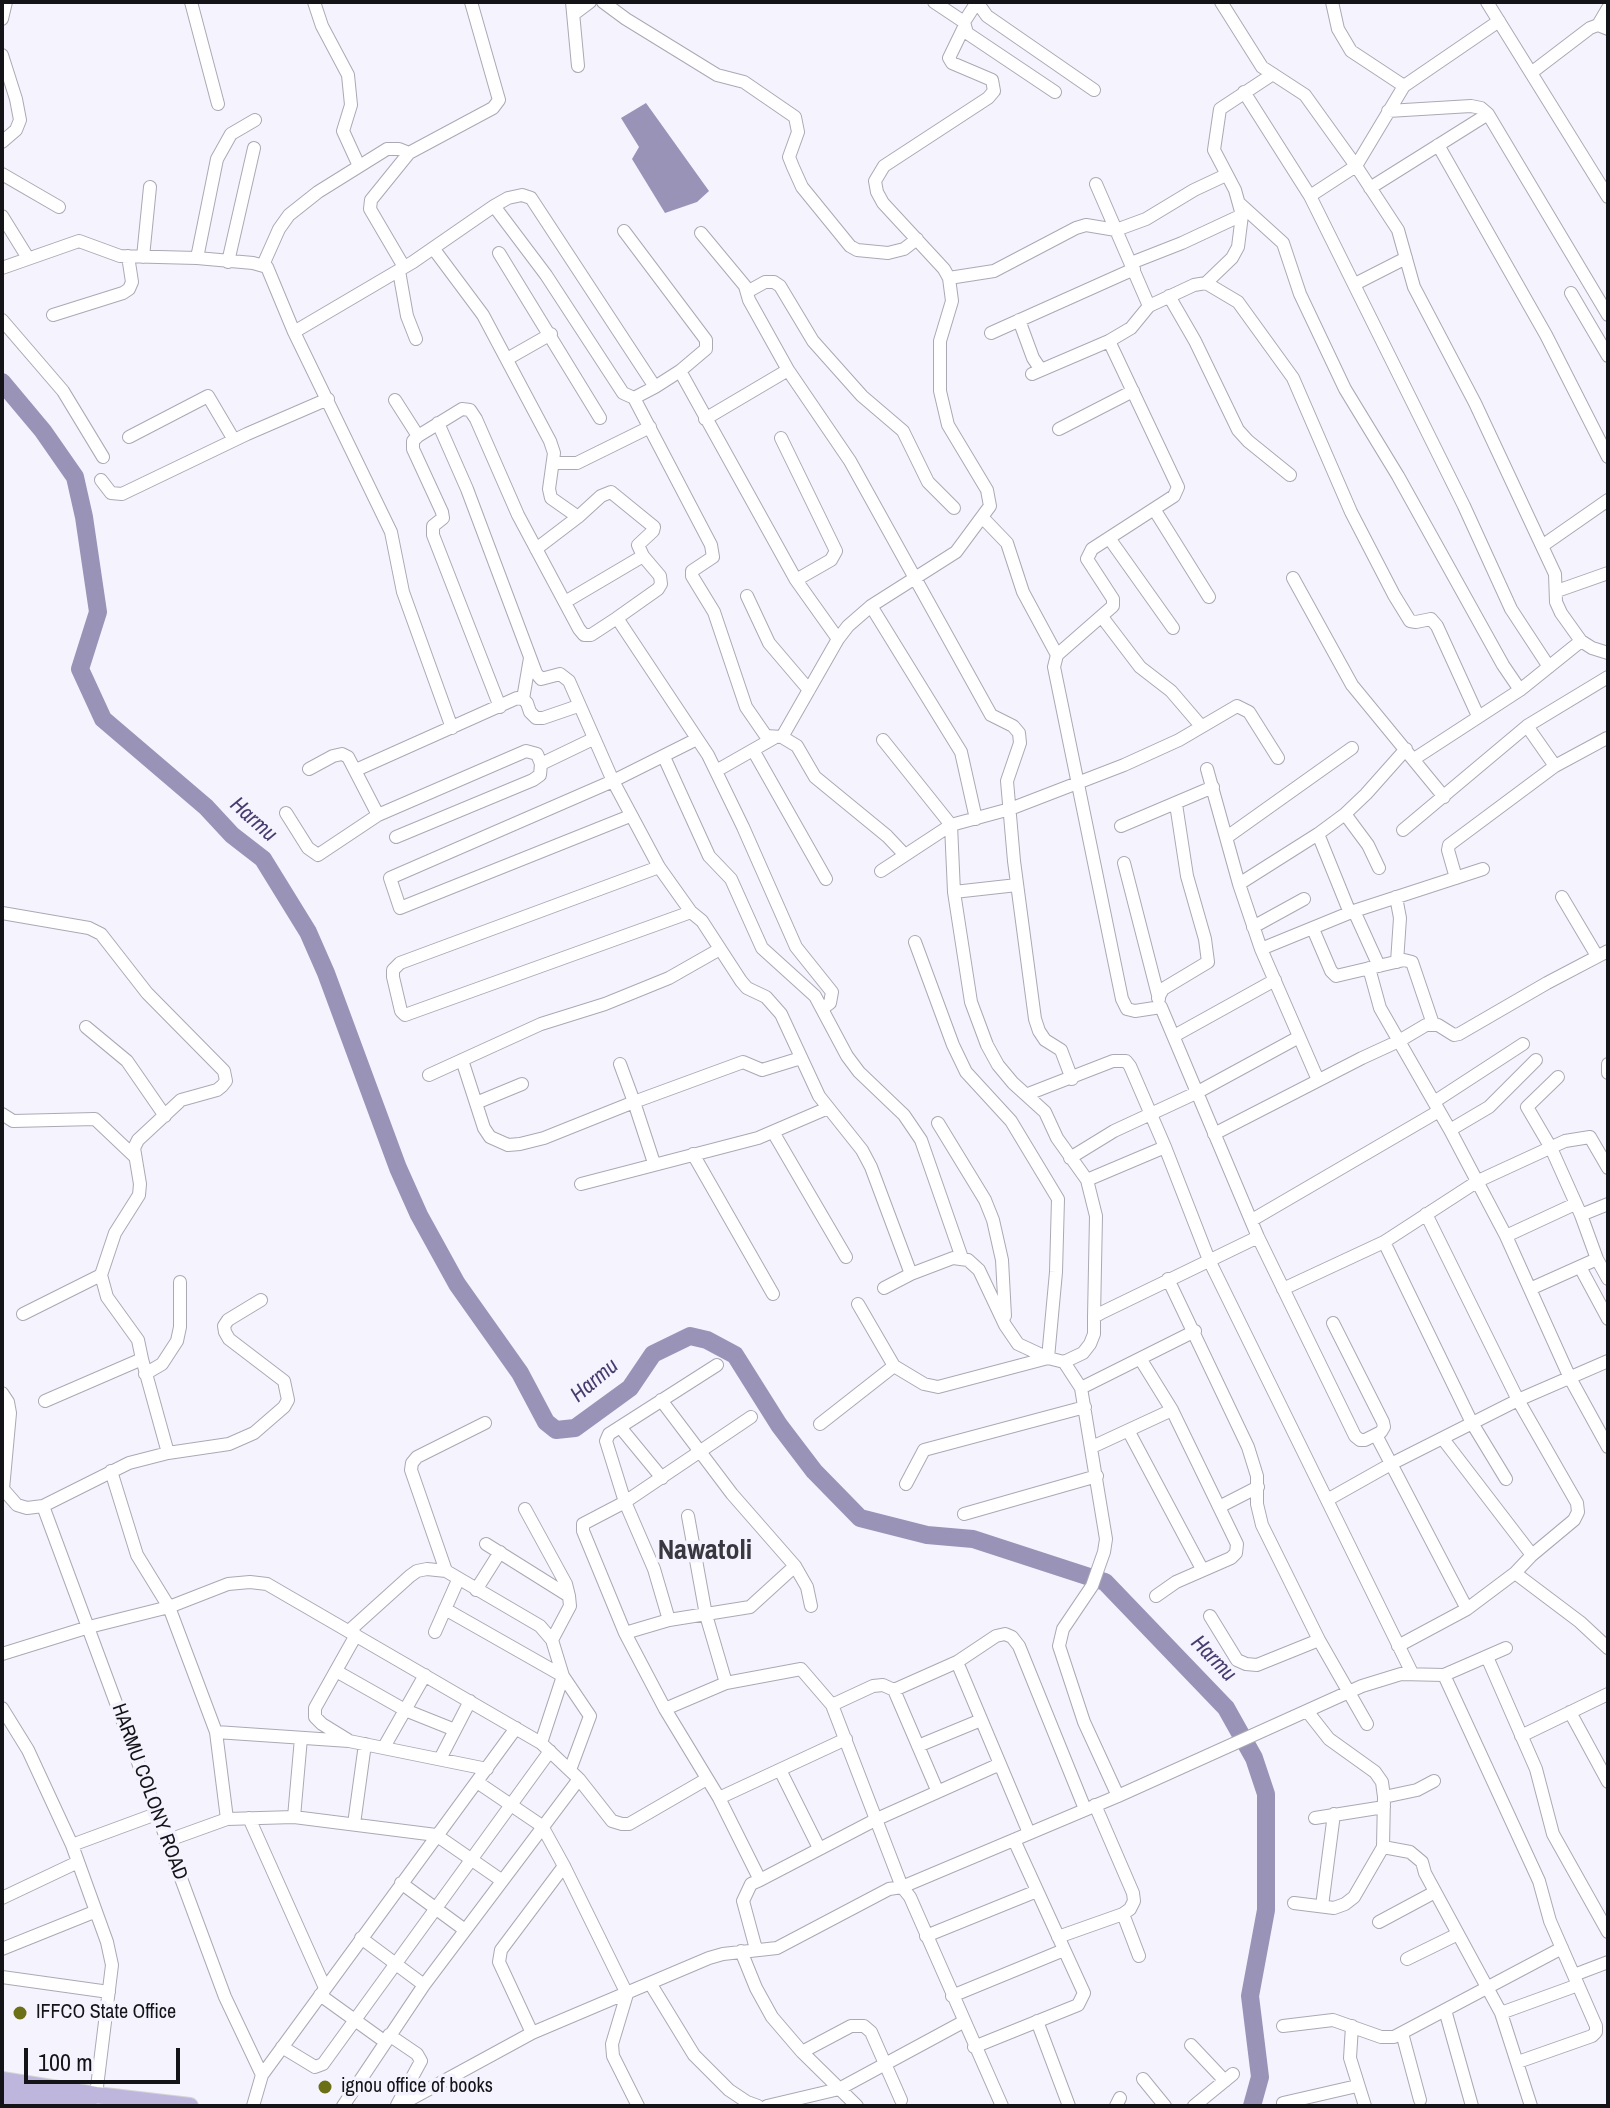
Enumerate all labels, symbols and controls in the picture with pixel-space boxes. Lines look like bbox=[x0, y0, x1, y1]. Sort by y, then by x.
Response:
water label: Harmu bbox=[224, 792, 282, 848]
water label: Harmu bbox=[566, 1353, 624, 1409]
district label: Nawatoli bbox=[658, 1534, 752, 1568]
water label: Harmu bbox=[1185, 1630, 1241, 1688]
street label: HARMU COLONY ROAD bbox=[106, 1701, 192, 1883]
place label: IFFCO State Office bbox=[36, 2001, 176, 2025]
marker: IFFCO State Office bbox=[11, 2004, 29, 2022]
scale bar bbox=[28, 2032, 184, 2082]
text: 100 m bbox=[38, 2046, 93, 2078]
place label: ignou office of books bbox=[341, 2075, 493, 2099]
marker: ignou office of books bbox=[316, 2078, 334, 2096]

